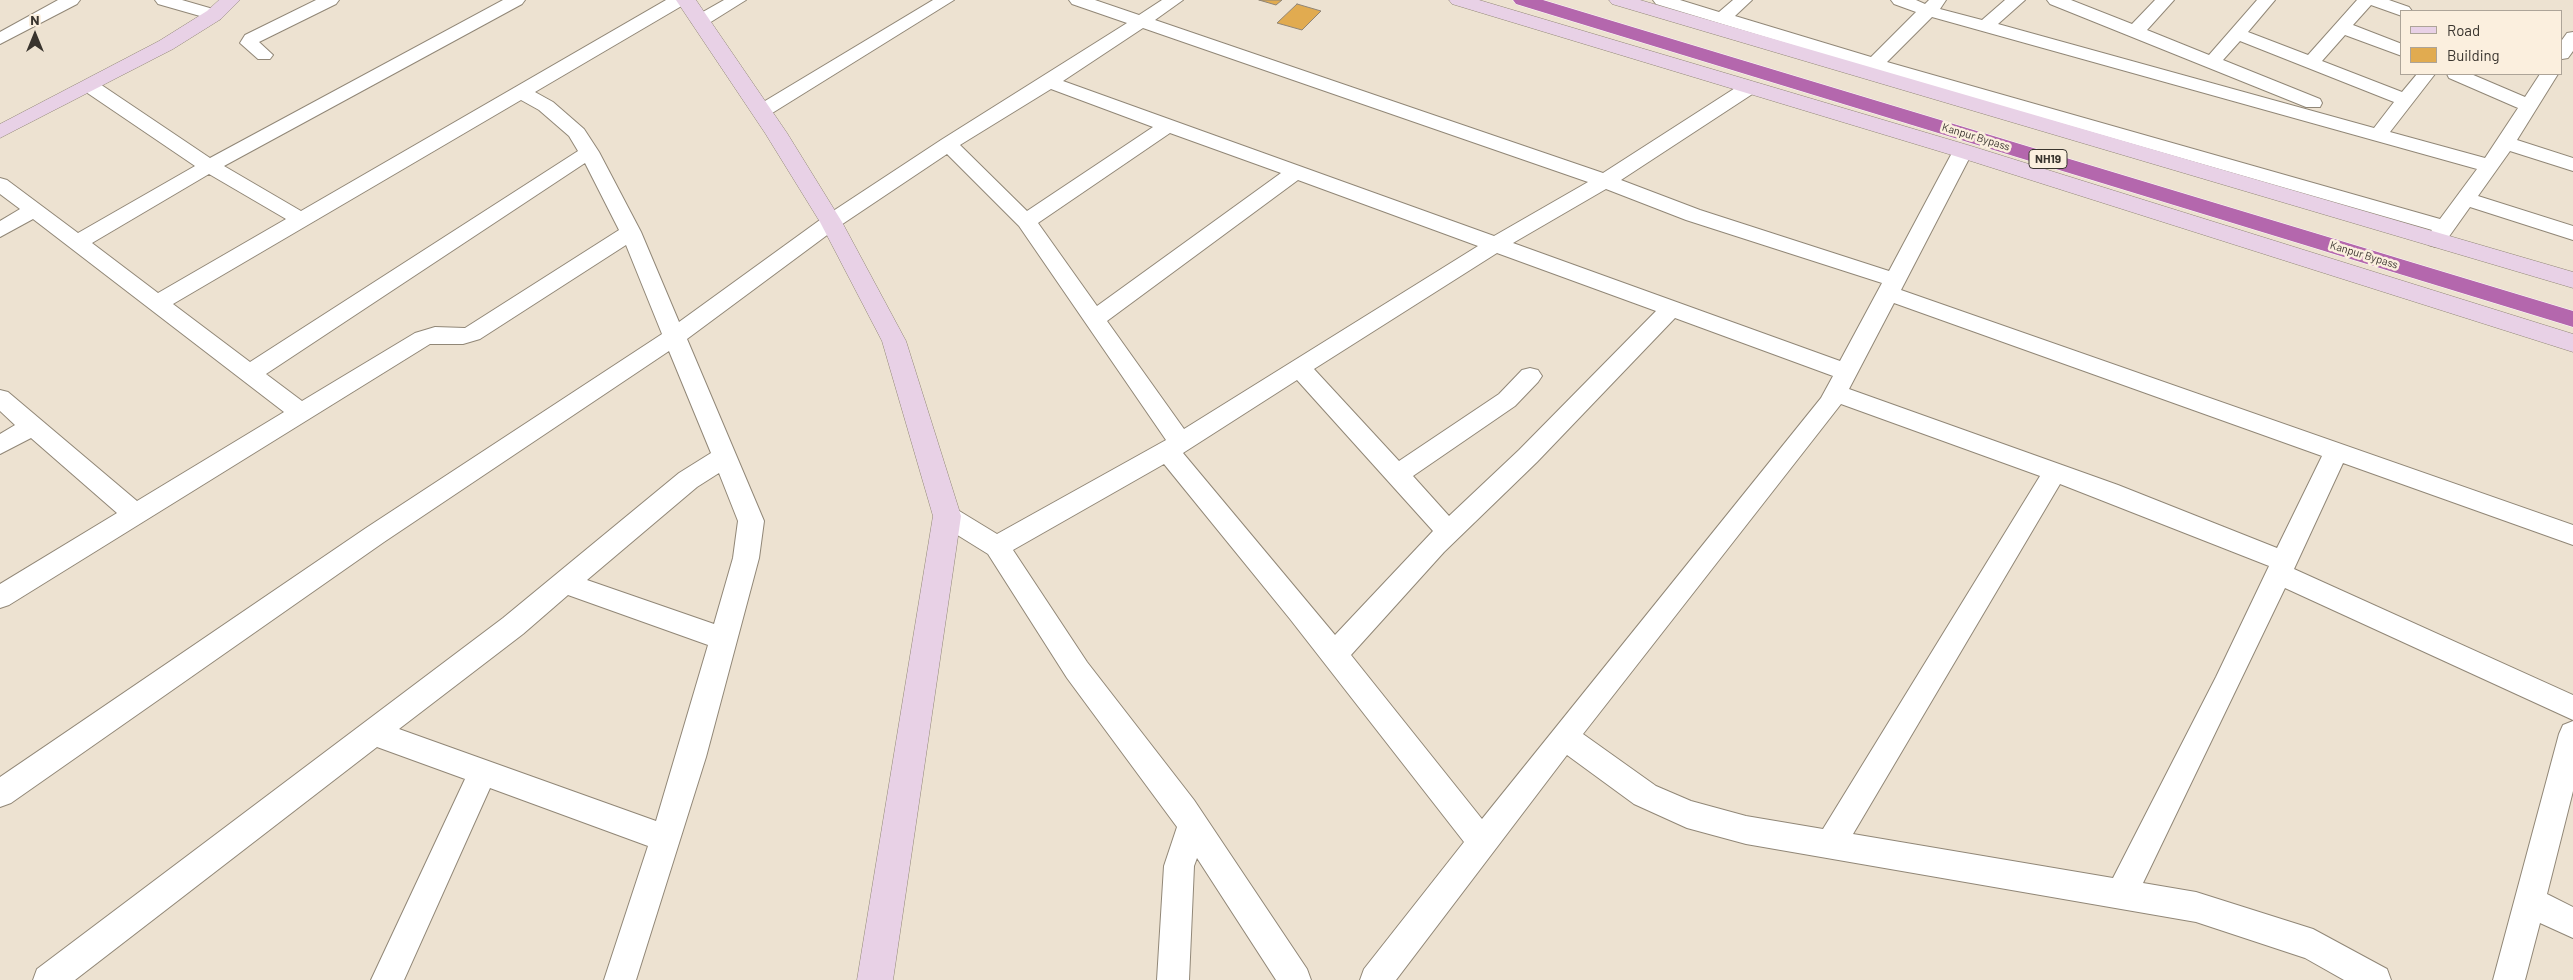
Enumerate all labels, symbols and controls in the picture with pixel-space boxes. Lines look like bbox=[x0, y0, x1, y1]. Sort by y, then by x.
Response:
north arrow bbox=[10, 10, 60, 60]
legend bbox=[2400, 10, 2563, 75]
text: N bbox=[30, 11, 40, 28]
text: Road bbox=[2447, 21, 2480, 39]
text: Building bbox=[2447, 46, 2500, 64]
street label: Kanpur Bypass bbox=[1940, 120, 2012, 154]
road number: NH19 bbox=[2029, 150, 2067, 168]
street label: Kanpur Bypass bbox=[2328, 238, 2400, 272]

